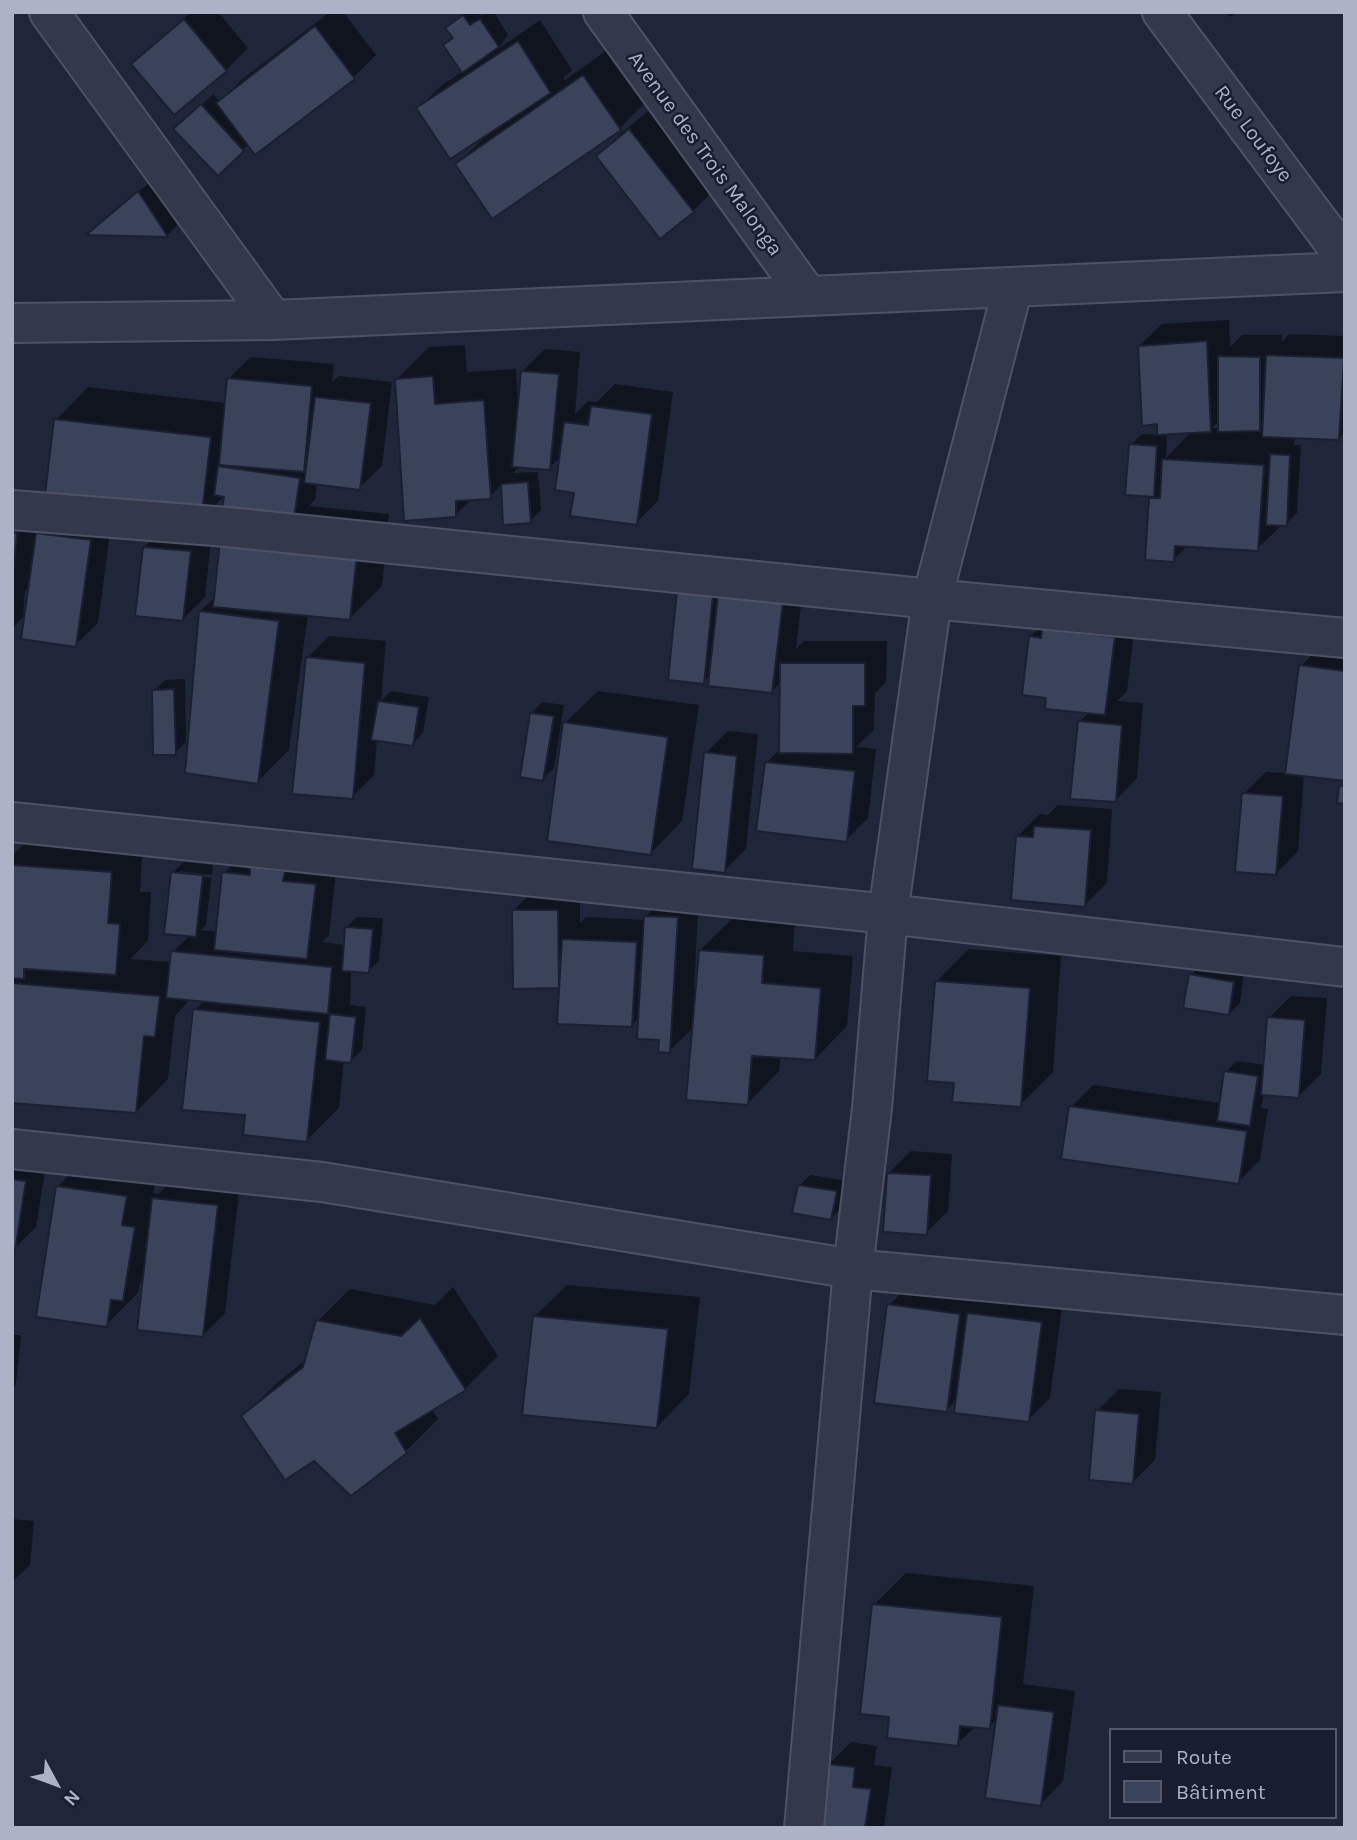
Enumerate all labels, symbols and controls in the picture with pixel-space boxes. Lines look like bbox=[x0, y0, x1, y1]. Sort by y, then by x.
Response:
street label: Avenue des Trois Malonga bbox=[622, 47, 788, 261]
street label: Rue Loufoye bbox=[1208, 81, 1298, 187]
legend bbox=[1108, 1728, 1336, 1819]
text: Route bbox=[1176, 1745, 1232, 1769]
north arrow bbox=[21, 1749, 91, 1819]
text: Bâtiment bbox=[1176, 1780, 1266, 1804]
text: N bbox=[59, 1785, 85, 1810]

